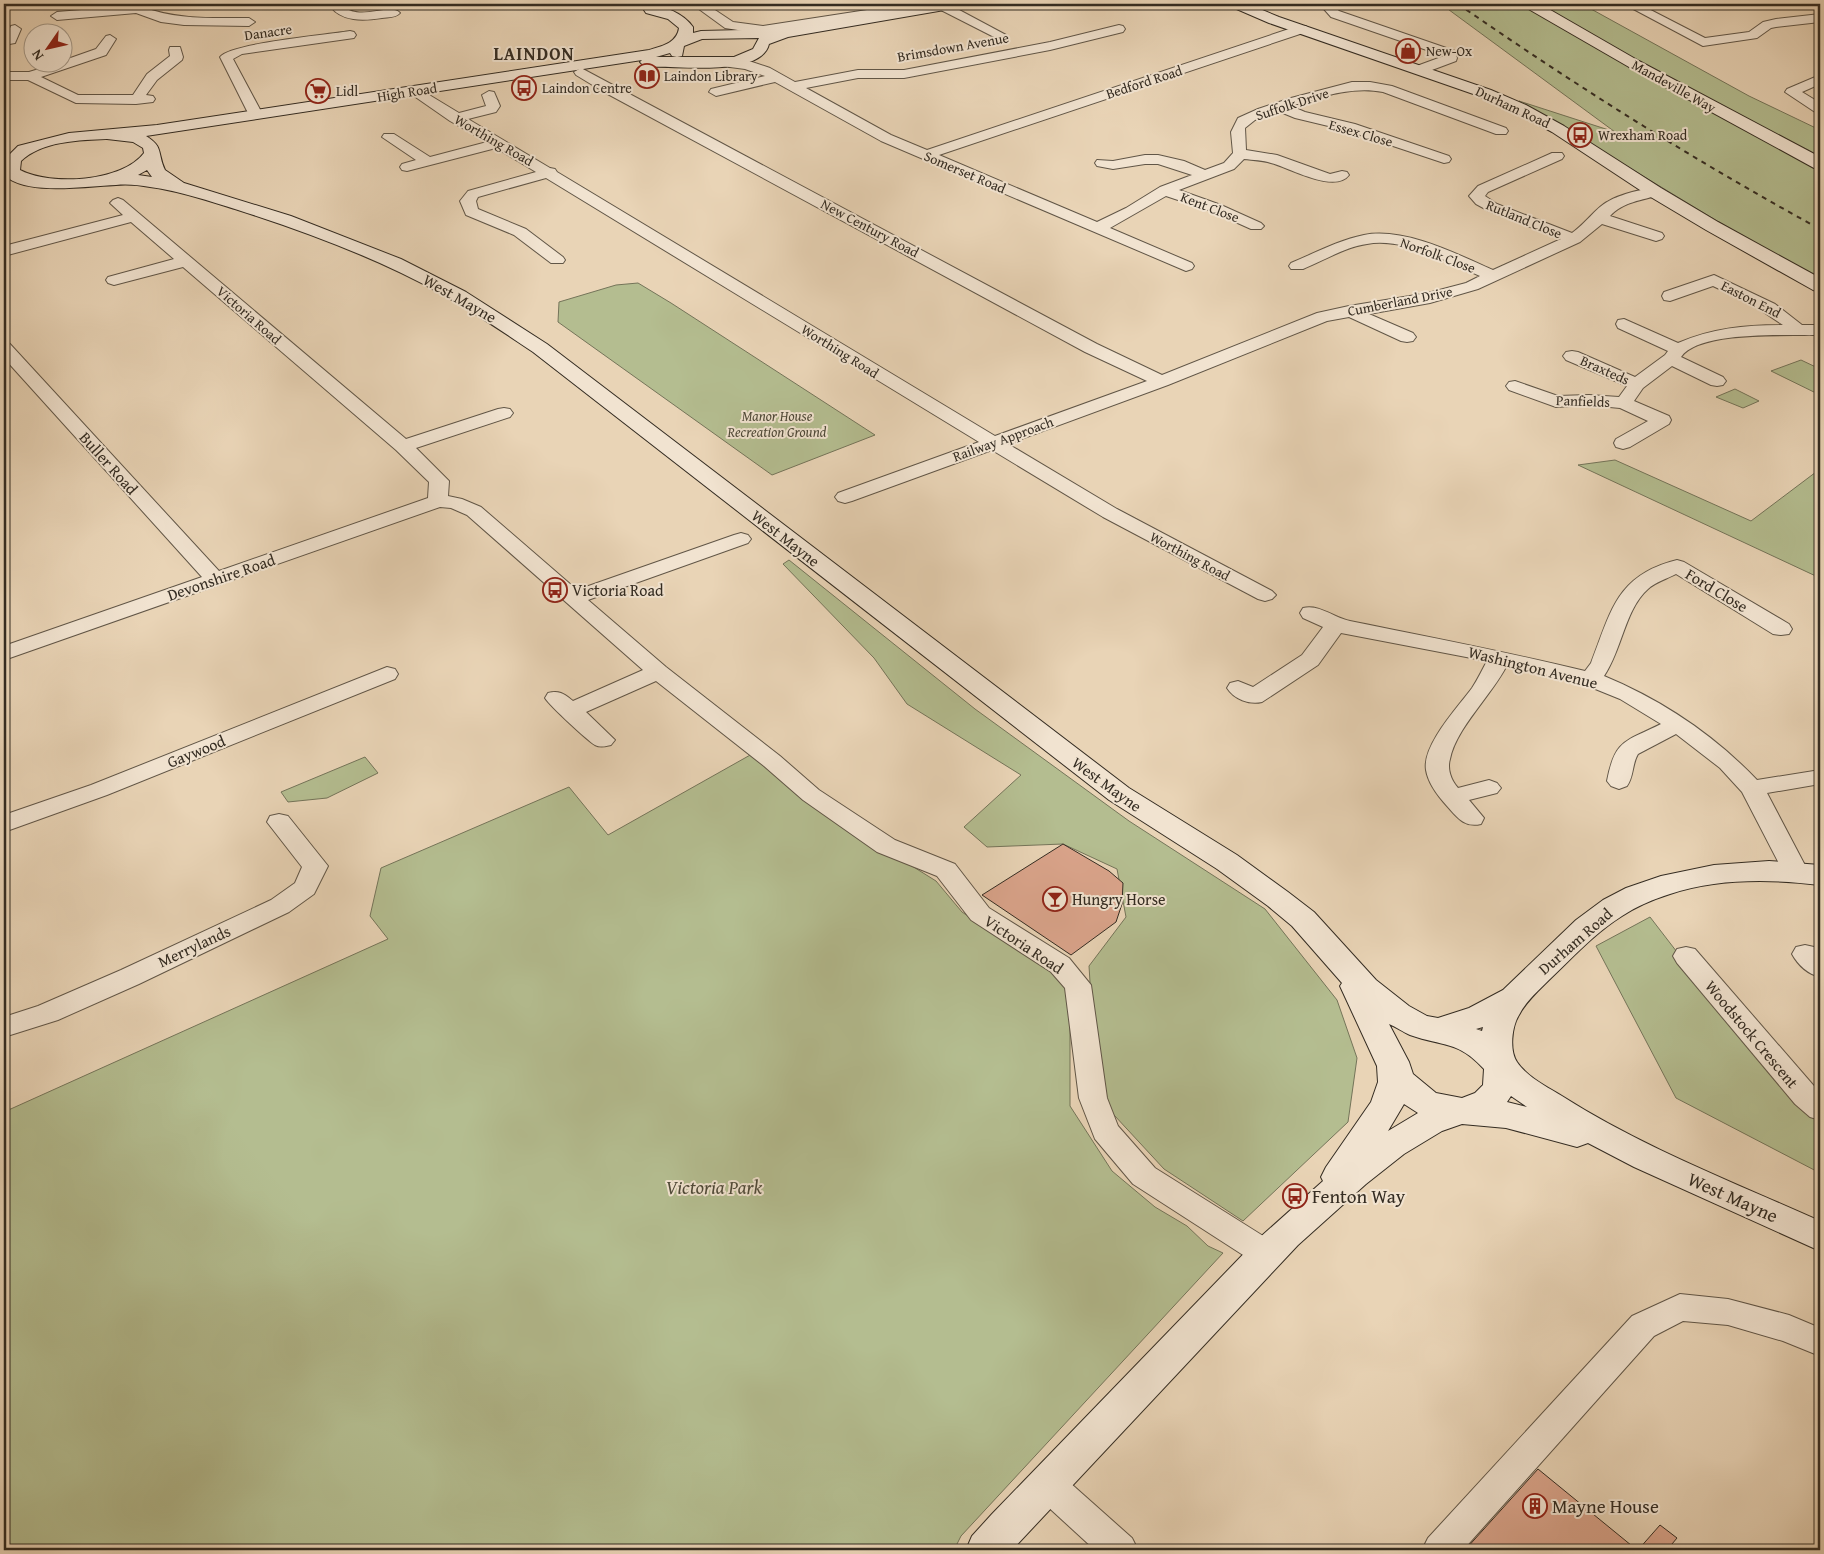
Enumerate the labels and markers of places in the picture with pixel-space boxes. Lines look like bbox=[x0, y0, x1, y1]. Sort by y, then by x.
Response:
shop icon: New-Ox bbox=[1395, 38, 1421, 64]
place label: New-Ox bbox=[1426, 41, 1473, 61]
library icon: Laindon Library bbox=[634, 63, 660, 89]
place label: Laindon Library bbox=[664, 66, 758, 86]
bus stop icon: Laindon Centre bbox=[511, 75, 537, 101]
supermarket icon: Lidl bbox=[305, 78, 331, 104]
place label: Laindon Centre bbox=[542, 78, 632, 98]
place label: Lidl bbox=[336, 81, 358, 101]
bus stop icon: Wrexham Road bbox=[1567, 122, 1593, 148]
place label: Wrexham Road bbox=[1598, 125, 1688, 145]
bus stop icon: Victoria Road bbox=[542, 577, 568, 603]
place label: Victoria Road bbox=[572, 578, 664, 602]
bar icon: Hungry Horse bbox=[1042, 886, 1068, 912]
place label: Hungry Horse bbox=[1072, 887, 1166, 911]
place label: Fenton Way bbox=[1312, 1182, 1406, 1210]
bus stop icon: Fenton Way bbox=[1282, 1183, 1308, 1209]
place label: Mayne House bbox=[1552, 1492, 1659, 1520]
building icon: Mayne House bbox=[1522, 1493, 1548, 1519]

